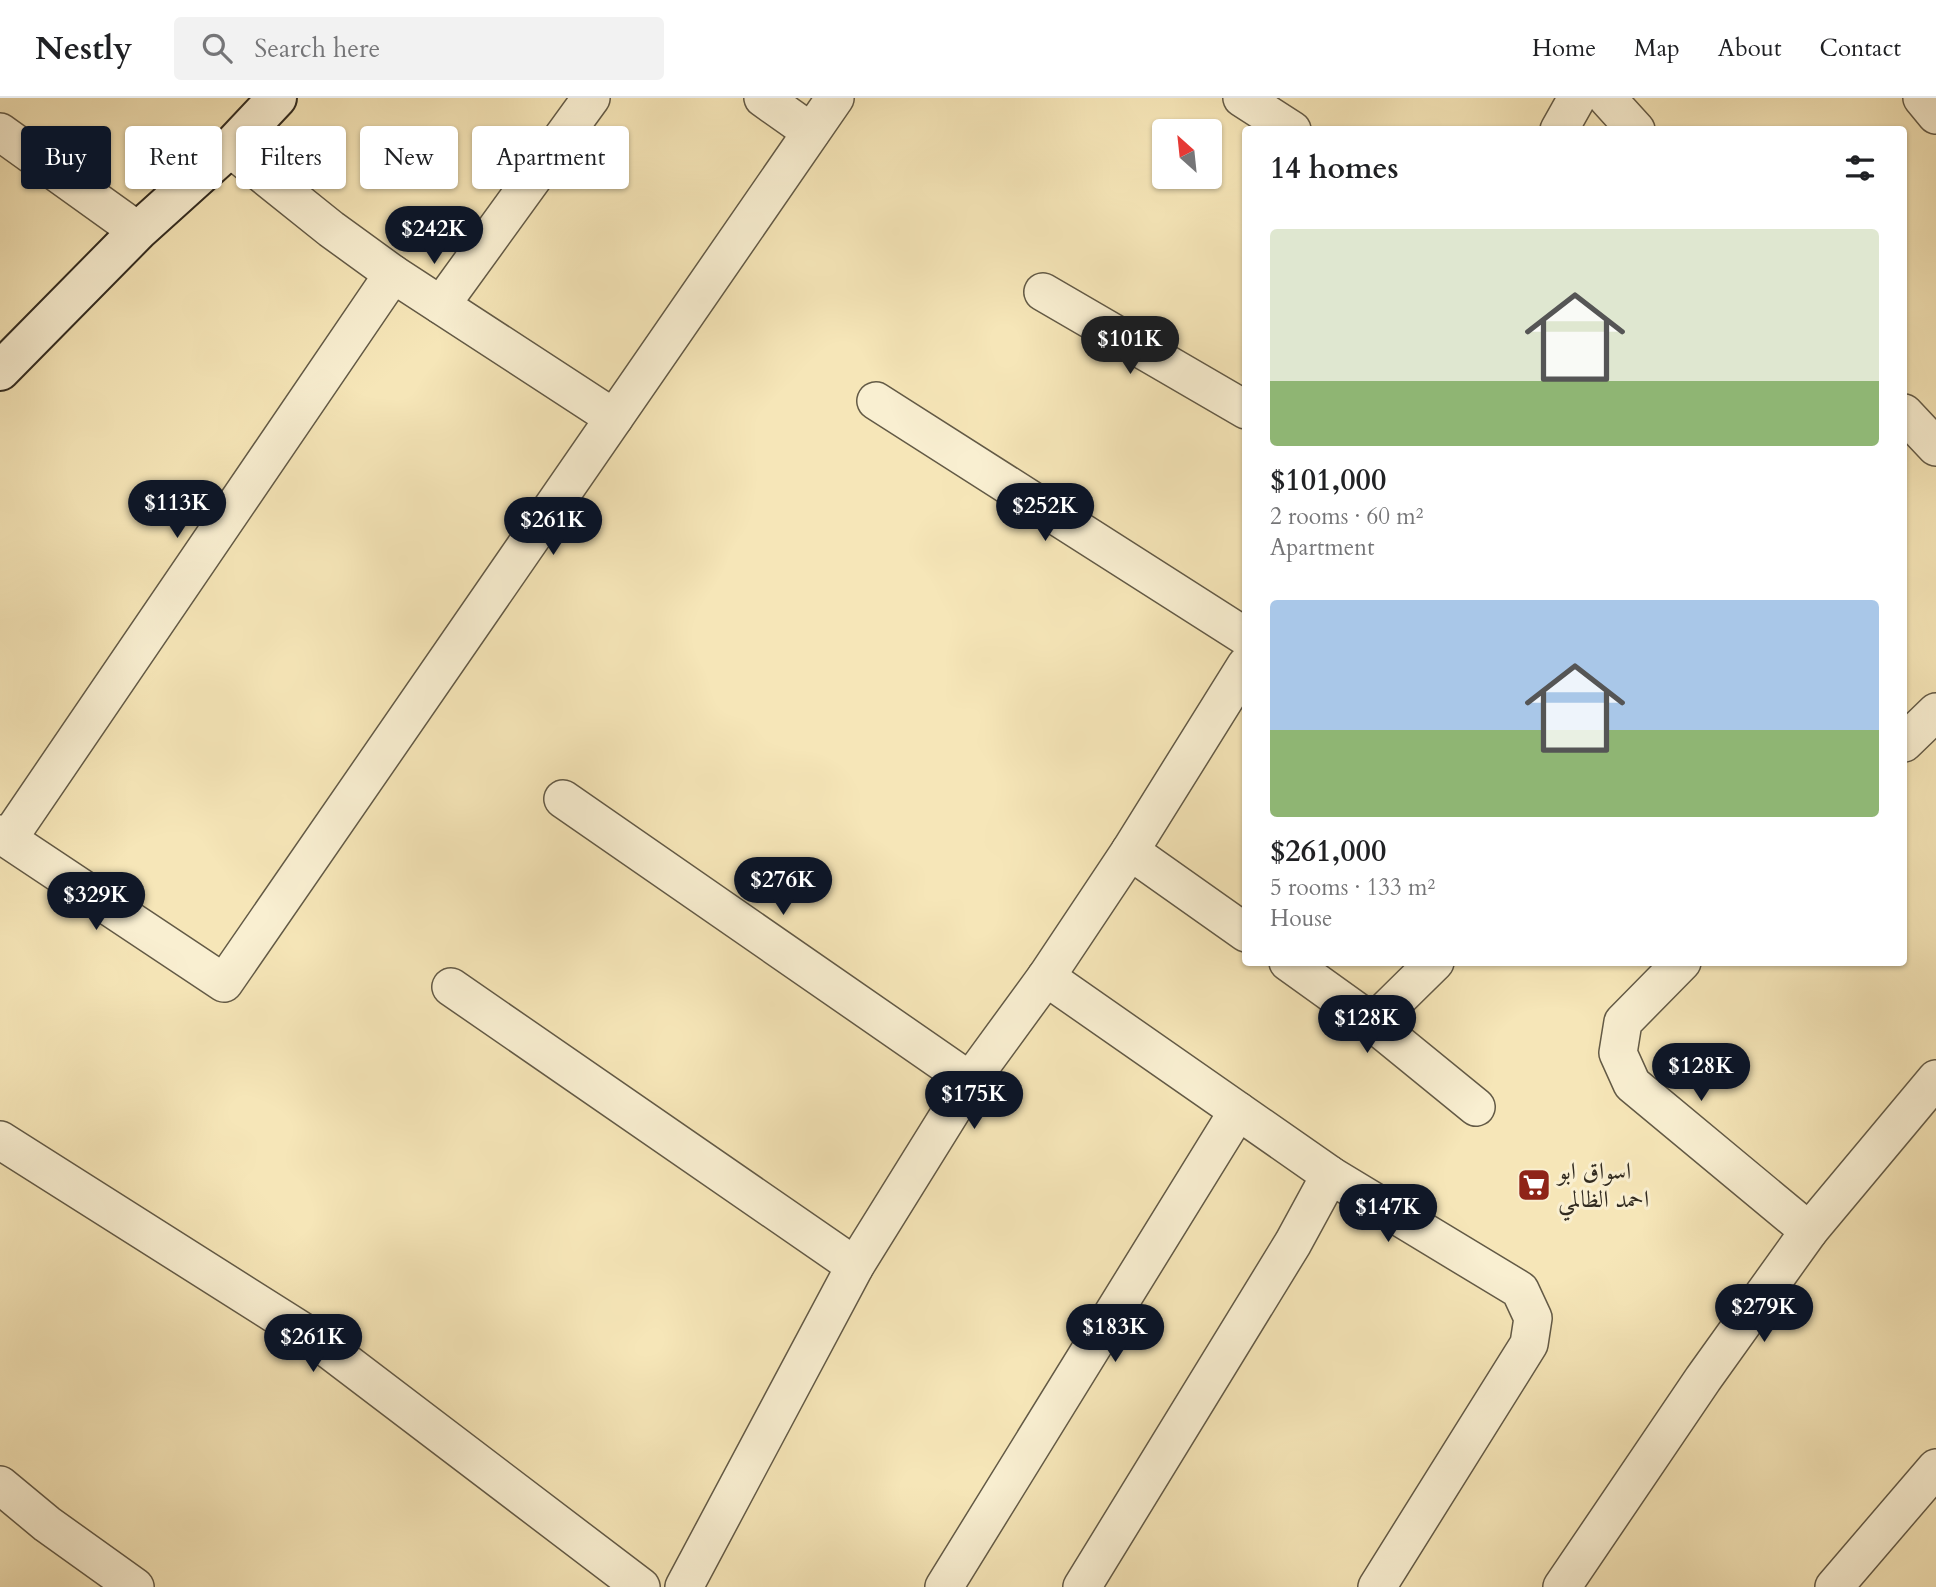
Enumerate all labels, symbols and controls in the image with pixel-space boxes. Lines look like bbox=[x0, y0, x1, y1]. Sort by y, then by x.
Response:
search box bbox=[174, 17, 664, 80]
text: Nestly bbox=[35, 26, 132, 71]
icon: search bbox=[198, 29, 236, 67]
text: Search here bbox=[254, 31, 380, 66]
text: Home bbox=[1532, 32, 1596, 65]
text: Map bbox=[1634, 32, 1680, 65]
text: About bbox=[1718, 32, 1782, 65]
text: Contact bbox=[1820, 32, 1901, 65]
north arrow bbox=[1152, 119, 1222, 189]
map controls bbox=[1152, 119, 1222, 189]
chip: Buy bbox=[21, 126, 111, 189]
chip: Rent bbox=[125, 126, 222, 189]
chip: Filters bbox=[236, 126, 346, 189]
chip: New bbox=[360, 126, 458, 189]
chip: Apartment bbox=[472, 126, 629, 189]
text: 14 homes bbox=[1270, 148, 1399, 189]
icon: filters bbox=[1841, 149, 1879, 187]
pin: $242K bbox=[385, 206, 483, 266]
text: $242K bbox=[401, 213, 467, 244]
icon: home bbox=[1512, 274, 1638, 400]
pin: $101K bbox=[1081, 316, 1179, 376]
text: $101K bbox=[1097, 323, 1163, 354]
text: $101,000 bbox=[1270, 460, 1386, 501]
pin: $113K bbox=[128, 480, 226, 540]
pin: $252K bbox=[996, 484, 1094, 543]
text: $113K bbox=[144, 487, 210, 518]
text: $252K bbox=[1012, 490, 1078, 521]
pin: $261K bbox=[504, 498, 602, 557]
text: 2 rooms · 60 m² bbox=[1270, 501, 1423, 532]
text: $261K bbox=[520, 504, 586, 535]
text: Apartment bbox=[1270, 532, 1374, 563]
icon: home bbox=[1512, 645, 1638, 771]
text: $261,000 bbox=[1270, 831, 1386, 872]
pin: $276K bbox=[734, 858, 832, 917]
text: $276K bbox=[750, 864, 816, 895]
pin: $329K bbox=[47, 872, 145, 932]
text: 5 rooms · 133 m² bbox=[1270, 872, 1435, 903]
text: $329K bbox=[63, 879, 129, 910]
text: House bbox=[1270, 903, 1332, 934]
pin: $128K bbox=[1318, 996, 1416, 1055]
text: $128K bbox=[1334, 1002, 1400, 1033]
pin: $128K bbox=[1652, 1044, 1750, 1103]
text: $128K bbox=[1668, 1050, 1734, 1081]
pin: $175K bbox=[925, 1072, 1023, 1131]
text: $175K bbox=[941, 1078, 1007, 1109]
place label: اسواق ابو احمد الظالمي bbox=[1556, 1155, 1649, 1222]
supermarket icon: اسواق ابو احمد الظالمي bbox=[1515, 1166, 1553, 1204]
pin: $147K bbox=[1339, 1184, 1437, 1244]
text: $147K bbox=[1355, 1191, 1421, 1222]
pin: $279K bbox=[1715, 1284, 1813, 1344]
text: $279K bbox=[1731, 1291, 1797, 1322]
pin: $183K bbox=[1066, 1304, 1164, 1364]
text: $183K bbox=[1082, 1311, 1148, 1342]
pin: $261K bbox=[264, 1314, 362, 1374]
text: $261K bbox=[280, 1321, 346, 1352]

